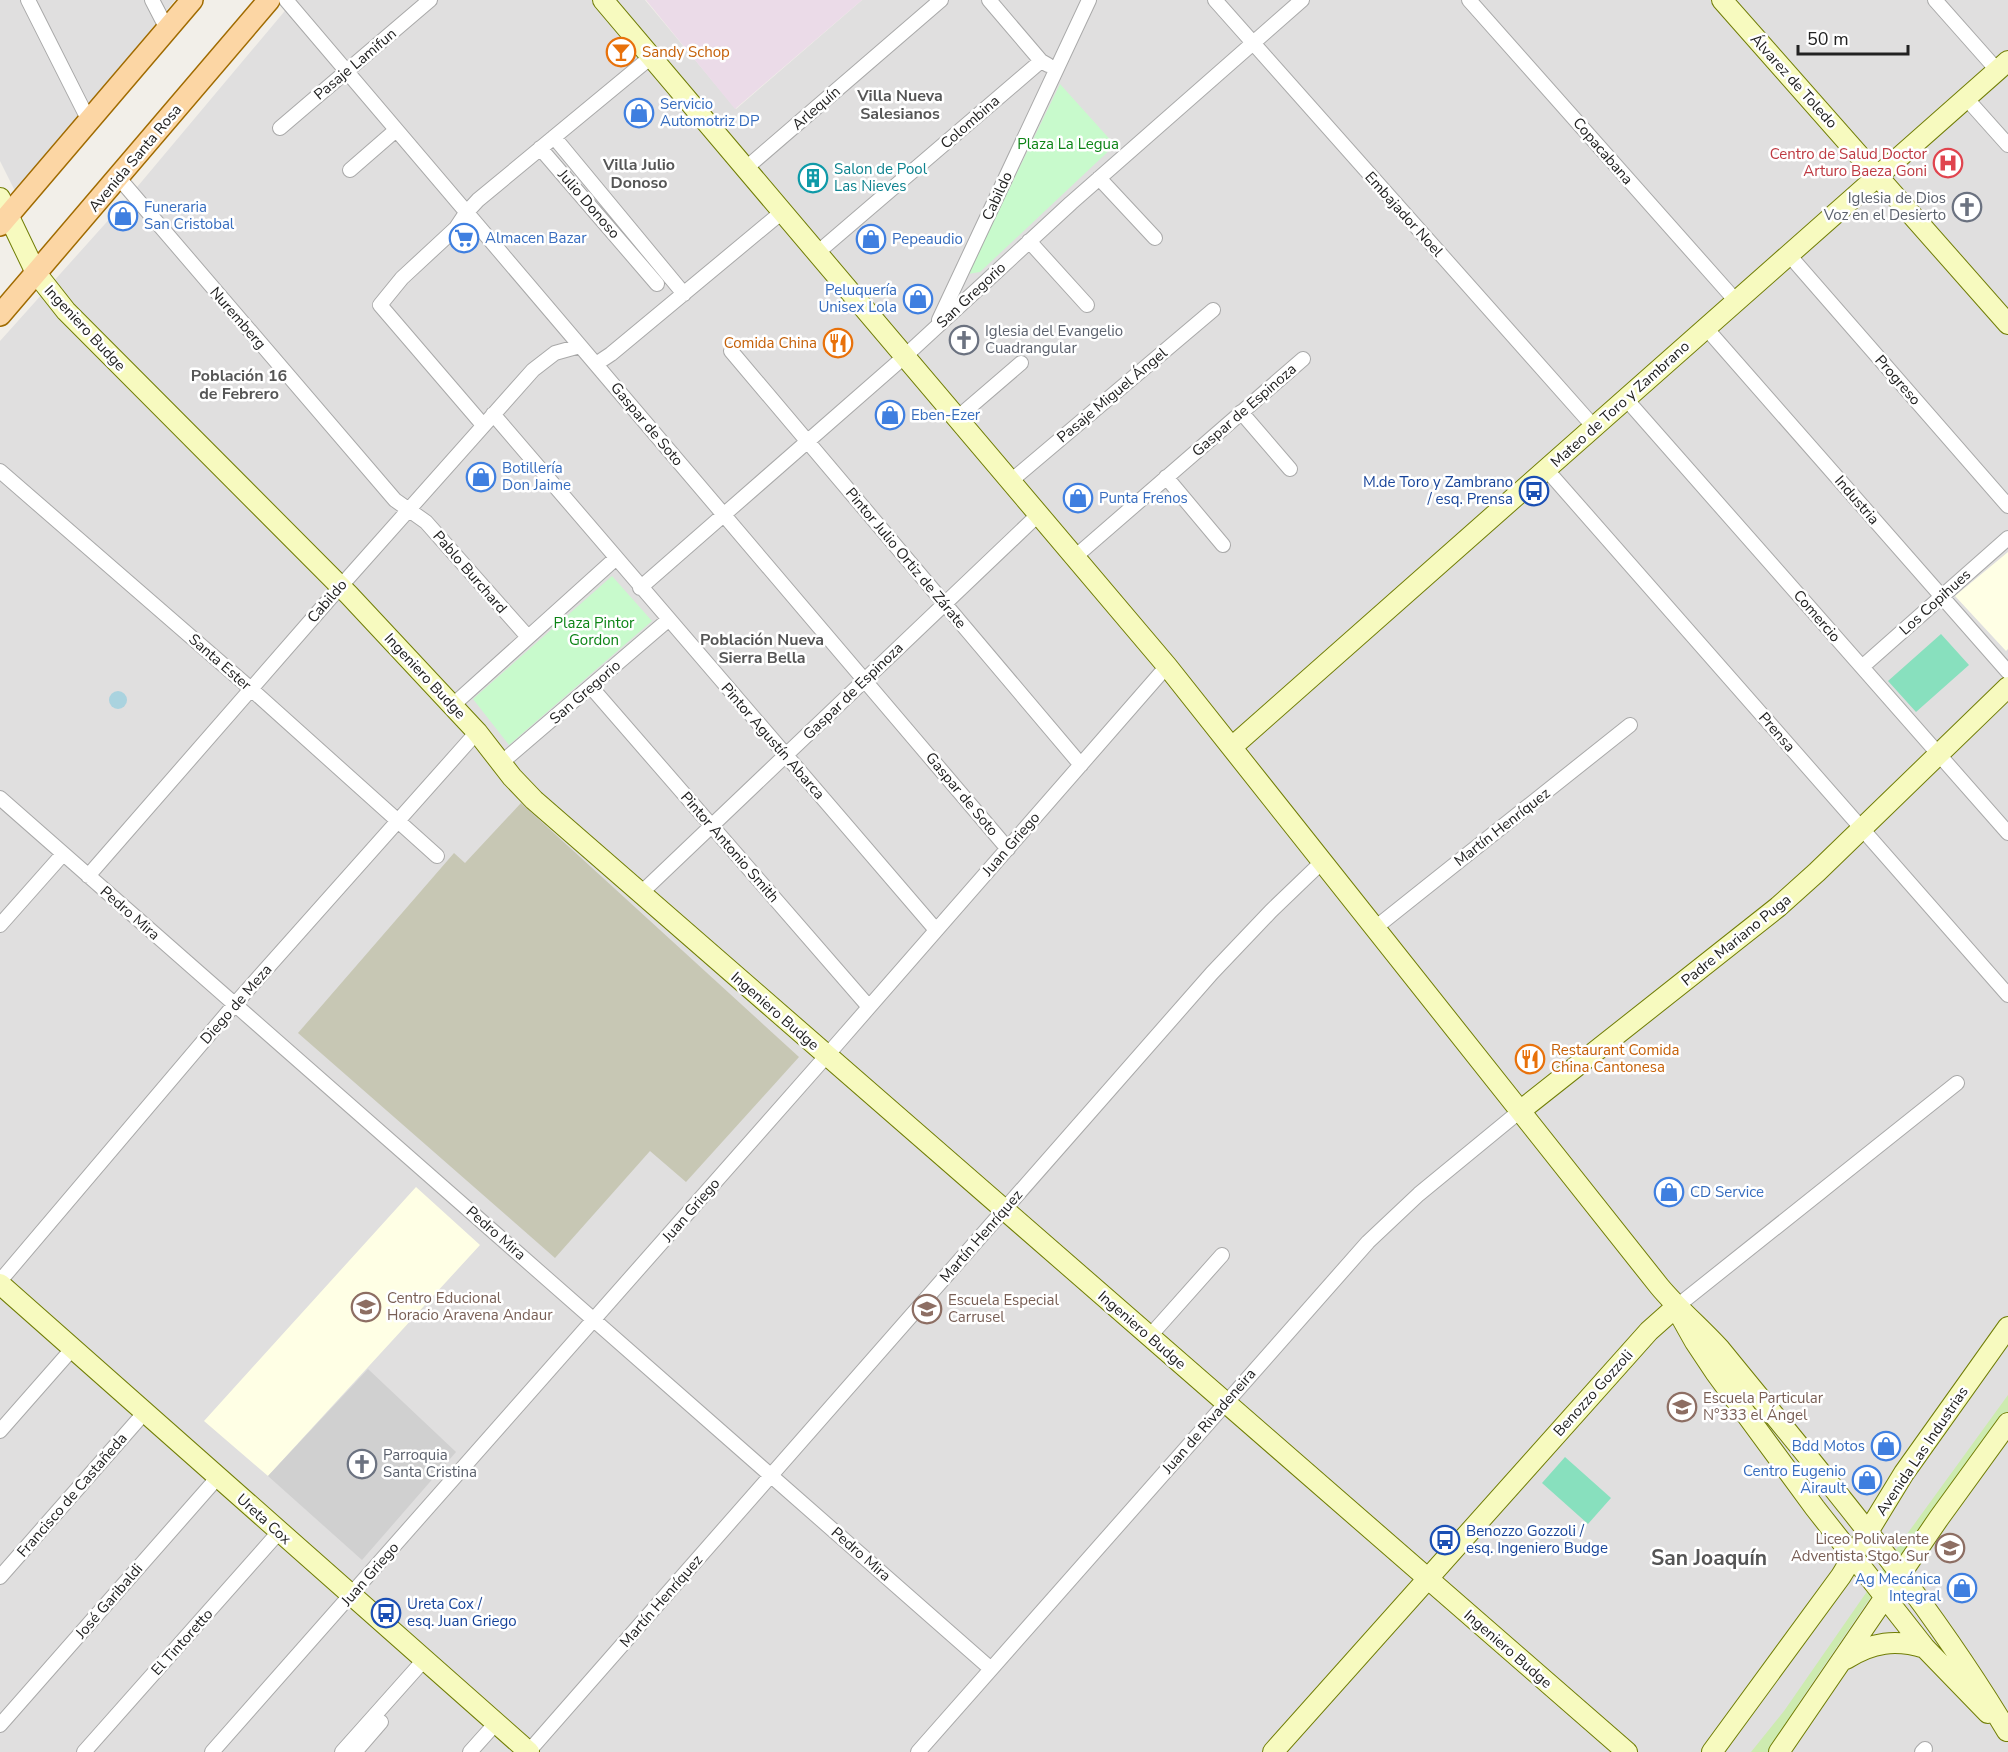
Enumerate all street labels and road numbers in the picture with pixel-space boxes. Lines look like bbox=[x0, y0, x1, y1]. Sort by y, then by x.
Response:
street label: Pasaje Lamifun bbox=[310, 24, 400, 104]
street label: Álvarez de Toledo bbox=[1746, 29, 1842, 133]
street label: Arlequín bbox=[788, 81, 844, 135]
street label: Colombina bbox=[936, 91, 1004, 153]
street label: Avenida Santa Rosa bbox=[84, 100, 186, 216]
street label: Copacabana bbox=[1568, 113, 1638, 189]
street label: Julio Donoso bbox=[553, 165, 625, 243]
street label: Embajador Noel bbox=[1360, 167, 1448, 261]
street label: Cabildo bbox=[977, 168, 1017, 224]
street label: San Gregorio bbox=[932, 258, 1010, 332]
street label: Ingeniero Budge bbox=[40, 281, 130, 375]
street label: Nuremberg bbox=[205, 283, 271, 353]
street label: Mateo de Toro y Zambrano bbox=[1546, 336, 1694, 472]
street label: Pasaje Miguel Ángel bbox=[1053, 343, 1172, 447]
street label: Progreso bbox=[1871, 351, 1925, 409]
street label: Gaspar de Espinoza bbox=[1188, 359, 1300, 461]
street label: Gaspar de Soto bbox=[606, 378, 688, 470]
street label: Industria bbox=[1830, 471, 1884, 529]
street label: Pintor Julio Ortiz de Zárate bbox=[841, 483, 971, 633]
street label: Pablo Burchard bbox=[428, 526, 512, 618]
street label: Los Copihues bbox=[1895, 565, 1975, 639]
street label: Cabildo bbox=[303, 575, 351, 627]
street label: Comercio bbox=[1789, 586, 1845, 646]
street label: Santa Ester bbox=[184, 629, 256, 695]
street label: Ingeniero Budge bbox=[380, 629, 470, 723]
street label: Gaspar de Espinoza bbox=[798, 638, 908, 744]
street label: San Gregorio bbox=[545, 656, 625, 728]
street label: Pintor Agustín Abarca bbox=[717, 678, 829, 804]
street label: Prensa bbox=[1754, 708, 1800, 756]
street label: Gaspar de Soto bbox=[921, 748, 1003, 840]
street label: Martín Henríquez bbox=[1450, 783, 1554, 871]
street label: Pintor Antonio Smith bbox=[676, 787, 784, 907]
street label: Juan Griego bbox=[977, 808, 1044, 881]
street label: Pedro Mira bbox=[96, 882, 164, 944]
street label: Padre Mariano Puga bbox=[1677, 889, 1795, 991]
street label: Diego de Meza bbox=[196, 960, 276, 1048]
street label: Ingeniero Budge bbox=[727, 967, 823, 1055]
street label: Juan Griego bbox=[657, 1174, 724, 1247]
street label: Martín Henríquez bbox=[935, 1185, 1027, 1287]
street label: Pedro Mira bbox=[462, 1202, 530, 1264]
street label: Ingeniero Budge bbox=[1094, 1286, 1190, 1374]
street label: Benozzo Gozzoli bbox=[1549, 1345, 1637, 1441]
street label: Juan de Rivadeneira bbox=[1157, 1364, 1260, 1479]
street label: Avenida Las Industrias bbox=[1871, 1382, 1973, 1520]
street label: Francisco de Castañeda bbox=[12, 1429, 132, 1561]
street label: Ureta Cox bbox=[232, 1489, 296, 1549]
street label: Pedro Mira bbox=[827, 1523, 895, 1585]
street label: Juan Griego bbox=[336, 1538, 403, 1611]
street label: Martín Henríquez bbox=[615, 1550, 707, 1652]
street label: José Garibaldi bbox=[70, 1559, 147, 1643]
street label: El Tintoretto bbox=[147, 1604, 217, 1680]
street label: Ingeniero Budge bbox=[1460, 1605, 1556, 1693]

